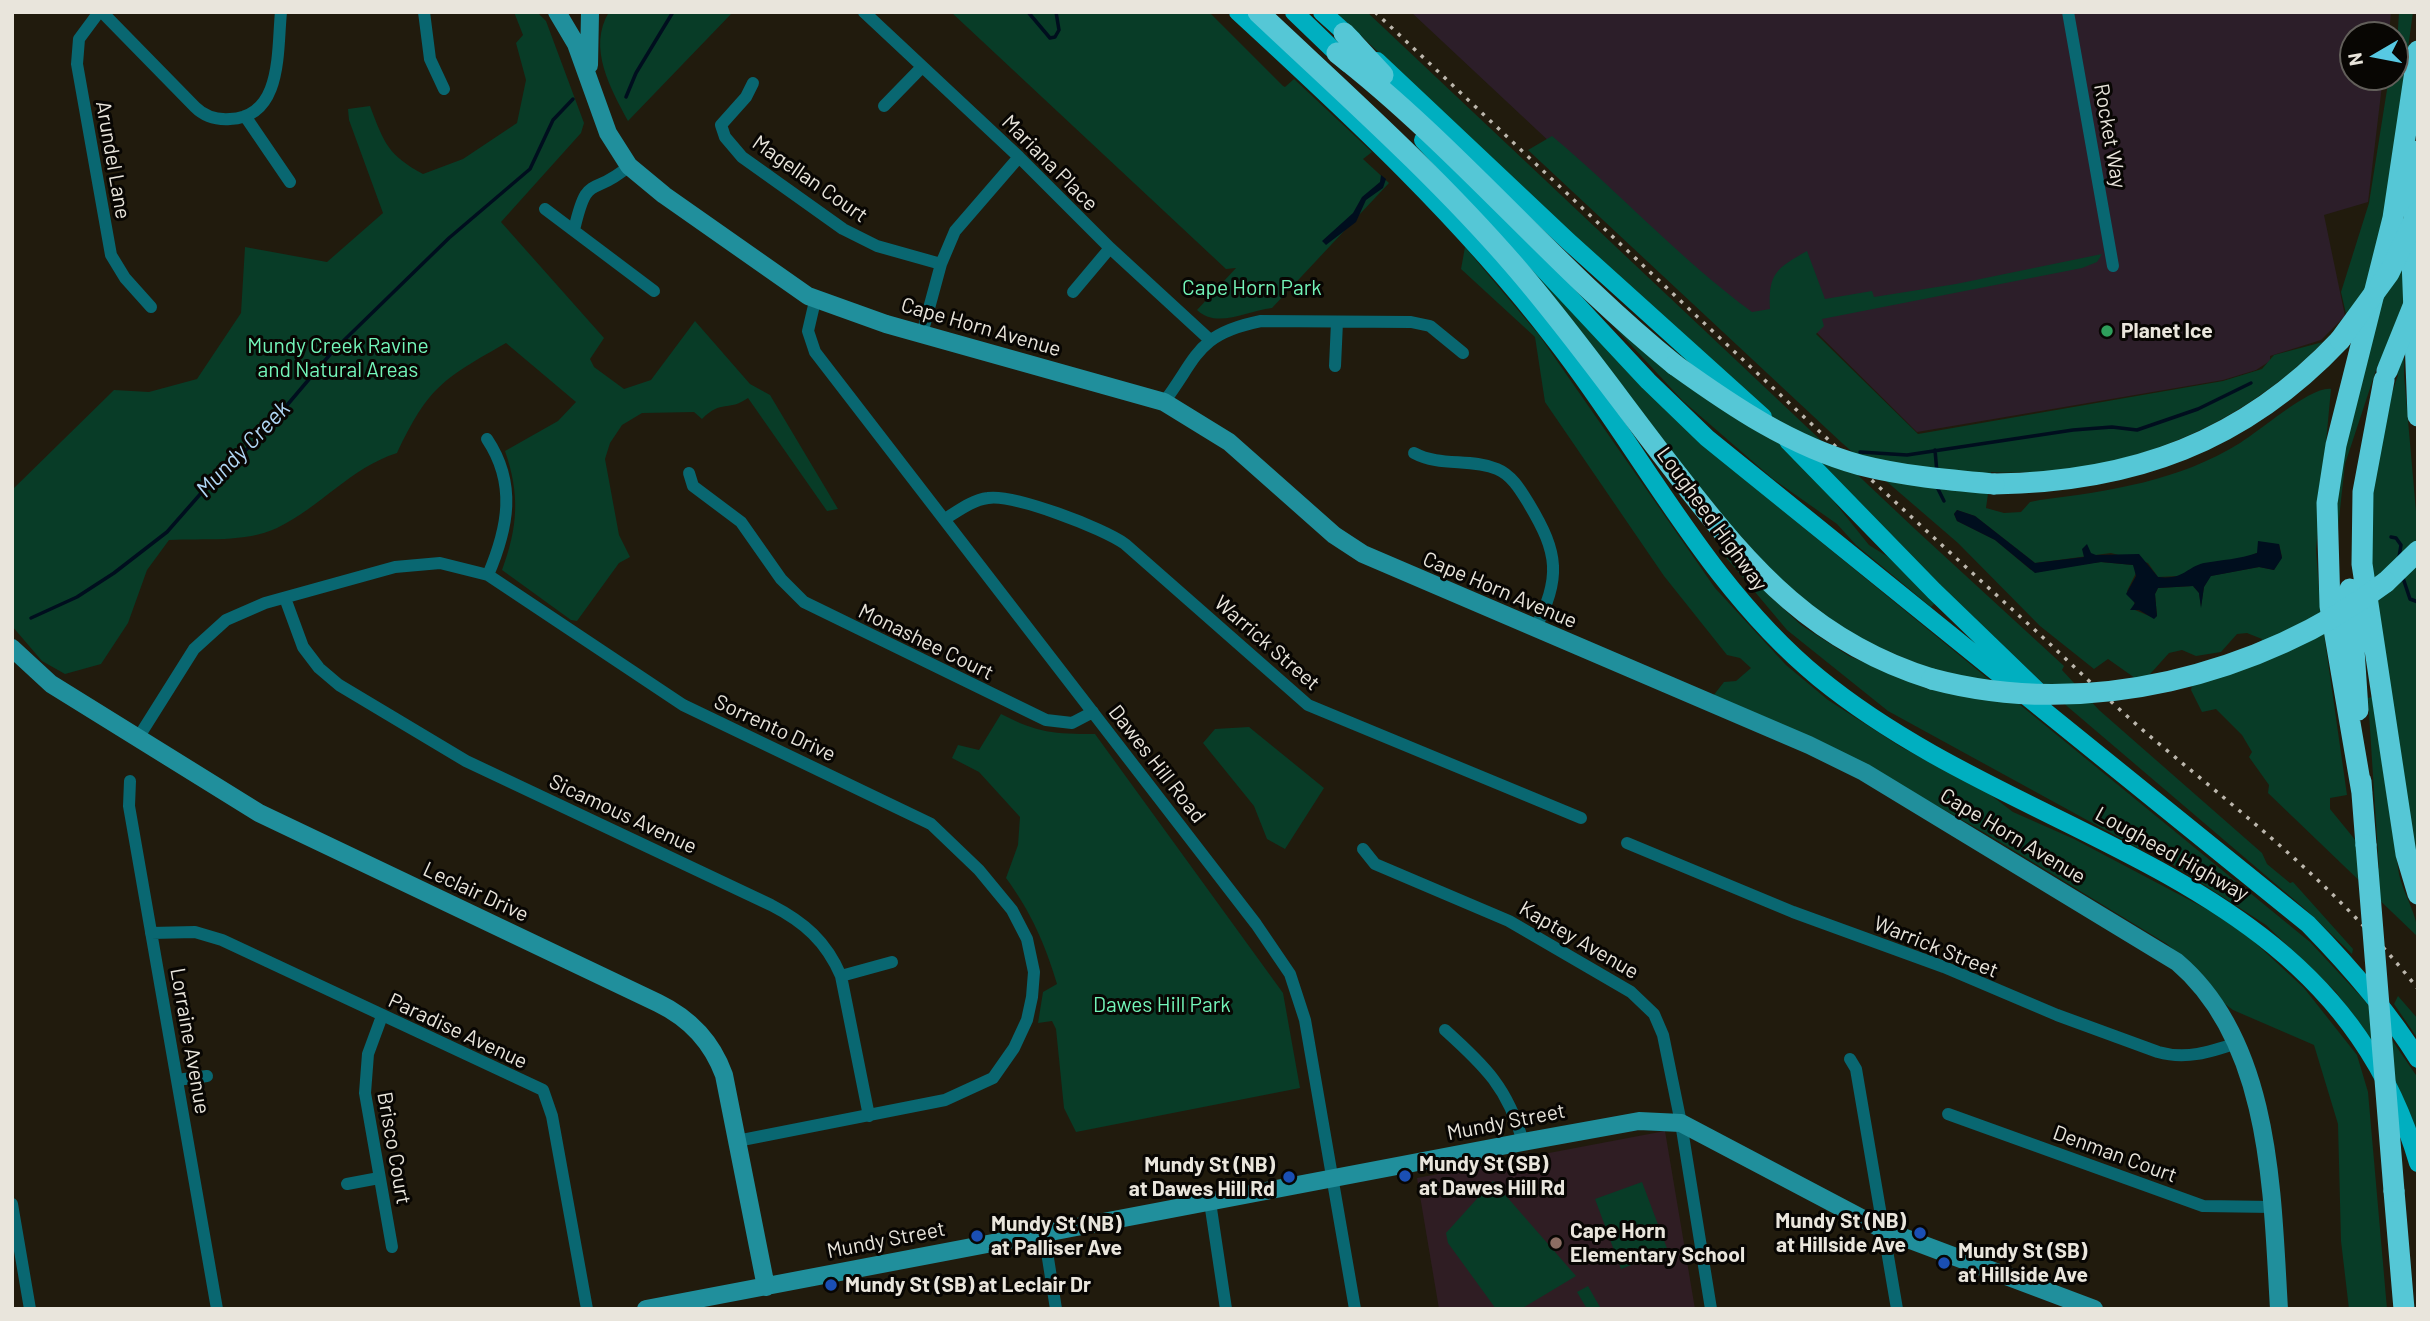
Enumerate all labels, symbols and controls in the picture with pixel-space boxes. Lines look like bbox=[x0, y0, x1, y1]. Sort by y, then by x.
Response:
north arrow bbox=[2339, 21, 2409, 91]
text: N bbox=[2342, 51, 2367, 68]
street label: Rocket Way bbox=[2088, 82, 2132, 190]
street label: Arundel Lane bbox=[90, 99, 136, 221]
street label: Mariana Place bbox=[997, 110, 1103, 216]
street label: Magellan Court bbox=[747, 130, 873, 228]
park label: Cape Horn Park bbox=[1182, 275, 1322, 301]
street label: Cape Horn Avenue bbox=[898, 292, 1064, 362]
place label: Planet Ice bbox=[2121, 318, 2213, 344]
marker: Planet Ice bbox=[2099, 323, 2115, 339]
park label: Mundy Creek Ravine and Natural Areas bbox=[247, 333, 429, 383]
water label: Mundy Creek bbox=[190, 395, 296, 503]
street label: Lougheed Highway bbox=[1651, 442, 1773, 596]
street label: Cape Horn Avenue bbox=[1419, 546, 1581, 634]
street label: Warrick Street bbox=[1209, 590, 1325, 696]
street label: Monashee Court bbox=[854, 598, 998, 686]
street label: Sorrento Drive bbox=[710, 689, 840, 767]
street label: Dawes Hill Road bbox=[1103, 700, 1211, 828]
street label: Sicamous Avenue bbox=[545, 769, 701, 859]
street label: Cape Horn Avenue bbox=[1936, 783, 2090, 889]
street label: Lougheed Highway bbox=[2091, 801, 2253, 907]
street label: Leclair Drive bbox=[419, 857, 533, 927]
street label: Kaptey Avenue bbox=[1515, 896, 1643, 984]
street label: Warrick Street bbox=[1870, 911, 2002, 983]
street label: Lorraine Avenue bbox=[165, 966, 215, 1116]
street label: Paradise Avenue bbox=[384, 988, 532, 1074]
park label: Dawes Hill Park bbox=[1093, 992, 1231, 1018]
street label: Brisco Court bbox=[372, 1090, 416, 1206]
street label: Mundy Street bbox=[1445, 1098, 1567, 1146]
street label: Denman Court bbox=[2050, 1120, 2180, 1188]
place label: Mundy St (SB) at Dawes Hill Rd bbox=[1419, 1151, 1565, 1201]
place label: Mundy St (NB) at Dawes Hill Rd bbox=[1129, 1152, 1275, 1202]
marker: Mundy St (SB) at Dawes Hill Rd bbox=[1397, 1168, 1413, 1184]
marker: Mundy St (NB) at Dawes Hill Rd bbox=[1281, 1169, 1297, 1185]
place label: Mundy St (NB) at Hillside Ave bbox=[1775, 1208, 1906, 1258]
place label: Mundy St (NB) at Palliser Ave bbox=[991, 1211, 1122, 1261]
street label: Mundy Street bbox=[825, 1216, 947, 1264]
place label: Cape Horn Elementary School bbox=[1570, 1218, 1745, 1268]
marker: Mundy St (NB) at Hillside Ave bbox=[1912, 1225, 1928, 1241]
marker: Mundy St (NB) at Palliser Ave bbox=[969, 1228, 985, 1244]
marker: Cape Horn Elementary School bbox=[1548, 1235, 1564, 1251]
place label: Mundy St (SB) at Hillside Ave bbox=[1958, 1238, 2088, 1288]
marker: Mundy St (SB) at Hillside Ave bbox=[1936, 1255, 1952, 1271]
place label: Mundy St (SB) at Leclair Dr bbox=[845, 1272, 1091, 1298]
marker: Mundy St (SB) at Leclair Dr bbox=[823, 1277, 839, 1293]

